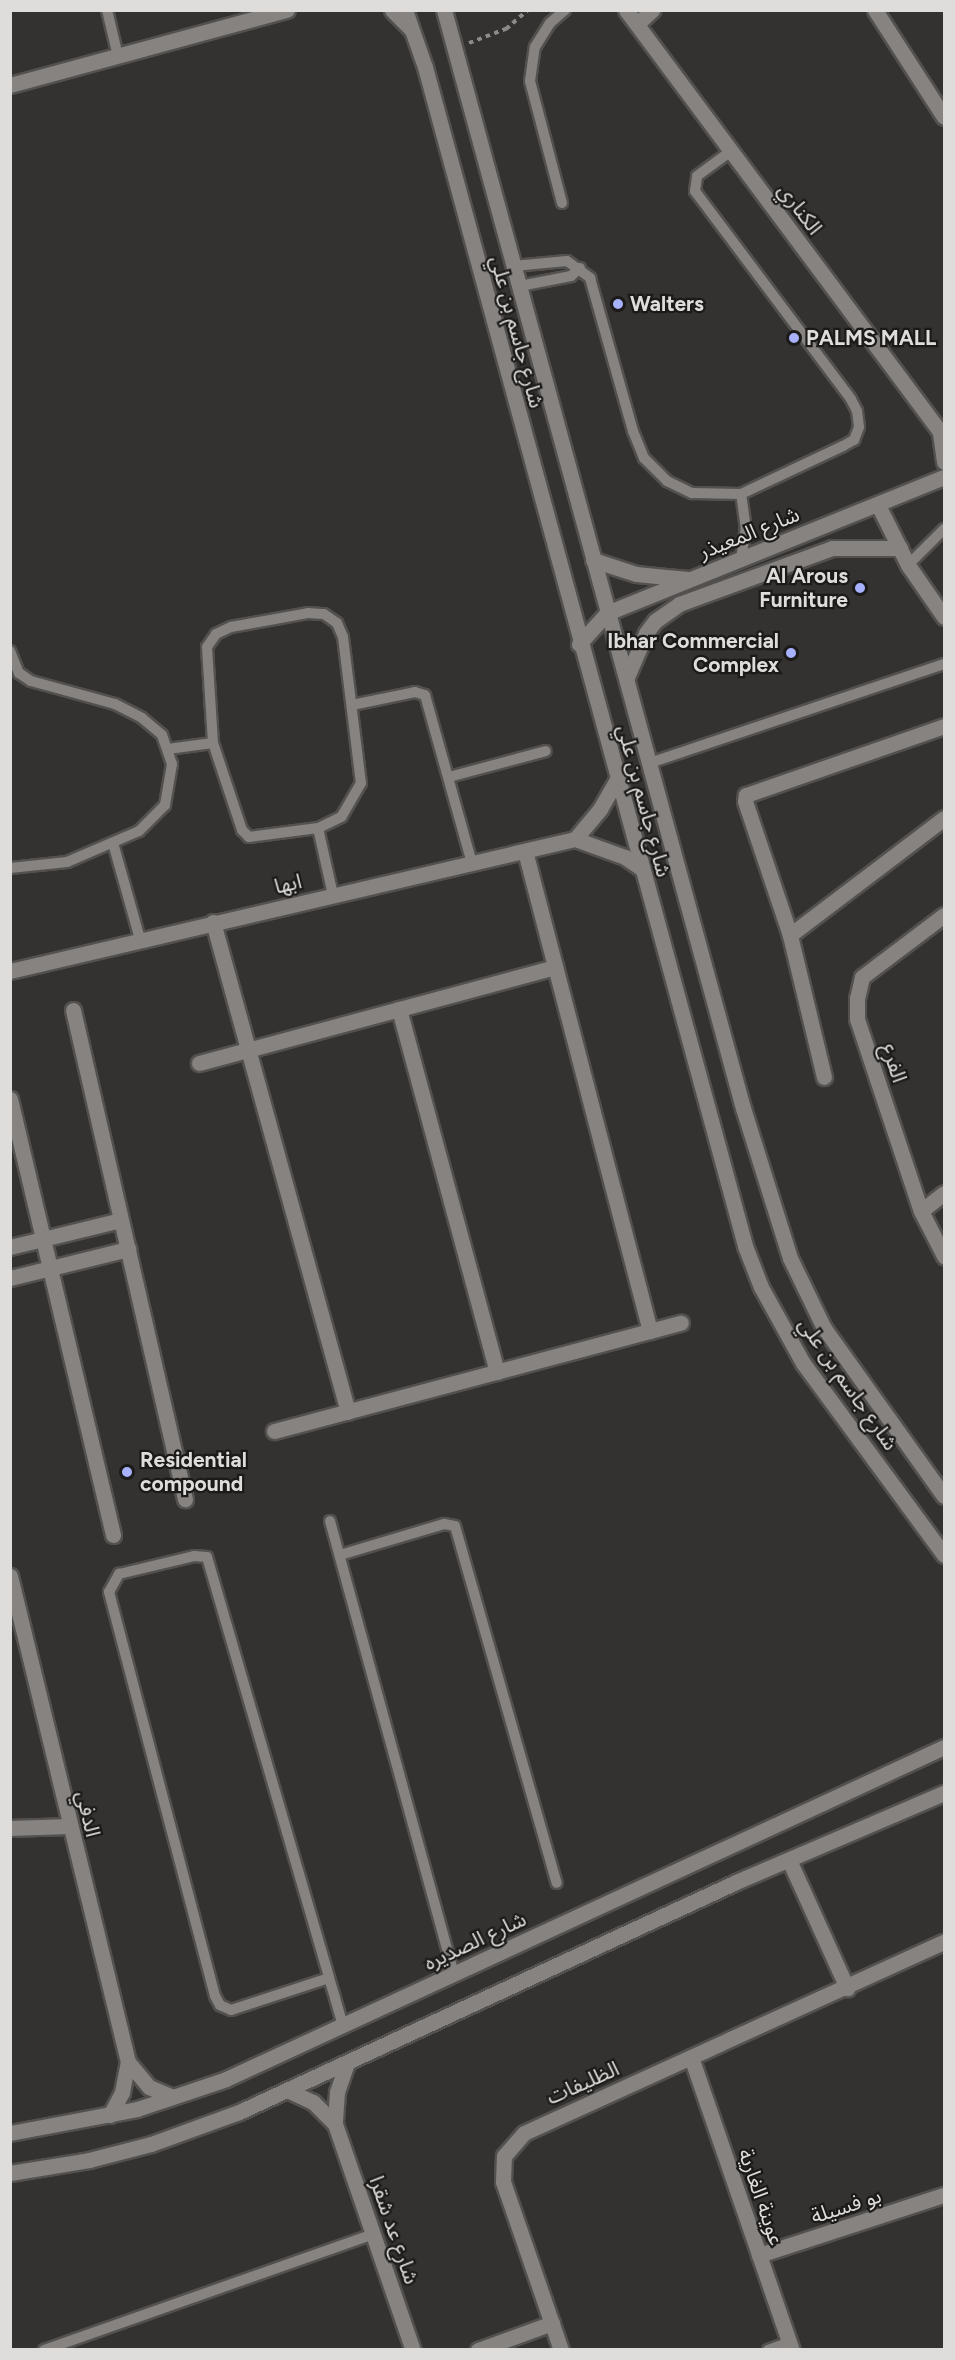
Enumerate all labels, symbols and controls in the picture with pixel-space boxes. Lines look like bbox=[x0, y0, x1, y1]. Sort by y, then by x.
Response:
street label: الكناري bbox=[772, 178, 828, 240]
street label: شارع جاسم بن علي bbox=[485, 253, 549, 411]
place label: Walters bbox=[630, 291, 704, 317]
marker: Walters bbox=[611, 297, 625, 311]
place label: PALMS MALL bbox=[806, 325, 936, 351]
marker: PALMS MALL bbox=[787, 331, 801, 345]
street label: شارع المعيذر bbox=[695, 501, 803, 565]
place label: Al Arous Furniture bbox=[759, 563, 848, 613]
marker: Al Arous Furniture bbox=[853, 581, 867, 595]
place label: Ibhar Commercial Complex bbox=[607, 628, 779, 678]
marker: Ibhar Commercial Complex bbox=[784, 646, 798, 660]
street label: شارع جاسم بن علي bbox=[612, 722, 676, 880]
street label: ابها bbox=[272, 869, 304, 899]
street label: الفرع bbox=[876, 1040, 912, 1086]
street label: شارع جاسم بن علي bbox=[793, 1313, 903, 1455]
place label: Residential compound bbox=[140, 1447, 247, 1497]
marker: Residential compound bbox=[118, 1463, 136, 1481]
street label: الدفي bbox=[70, 1789, 106, 1839]
street label: شارع الصديره bbox=[420, 1906, 530, 1976]
street label: الظليفات bbox=[543, 2056, 623, 2110]
street label: عوينة الغارية bbox=[733, 2145, 789, 2249]
street label: شارع عد شقرا bbox=[364, 2173, 424, 2287]
street label: بو فسيلة bbox=[808, 2183, 884, 2229]

